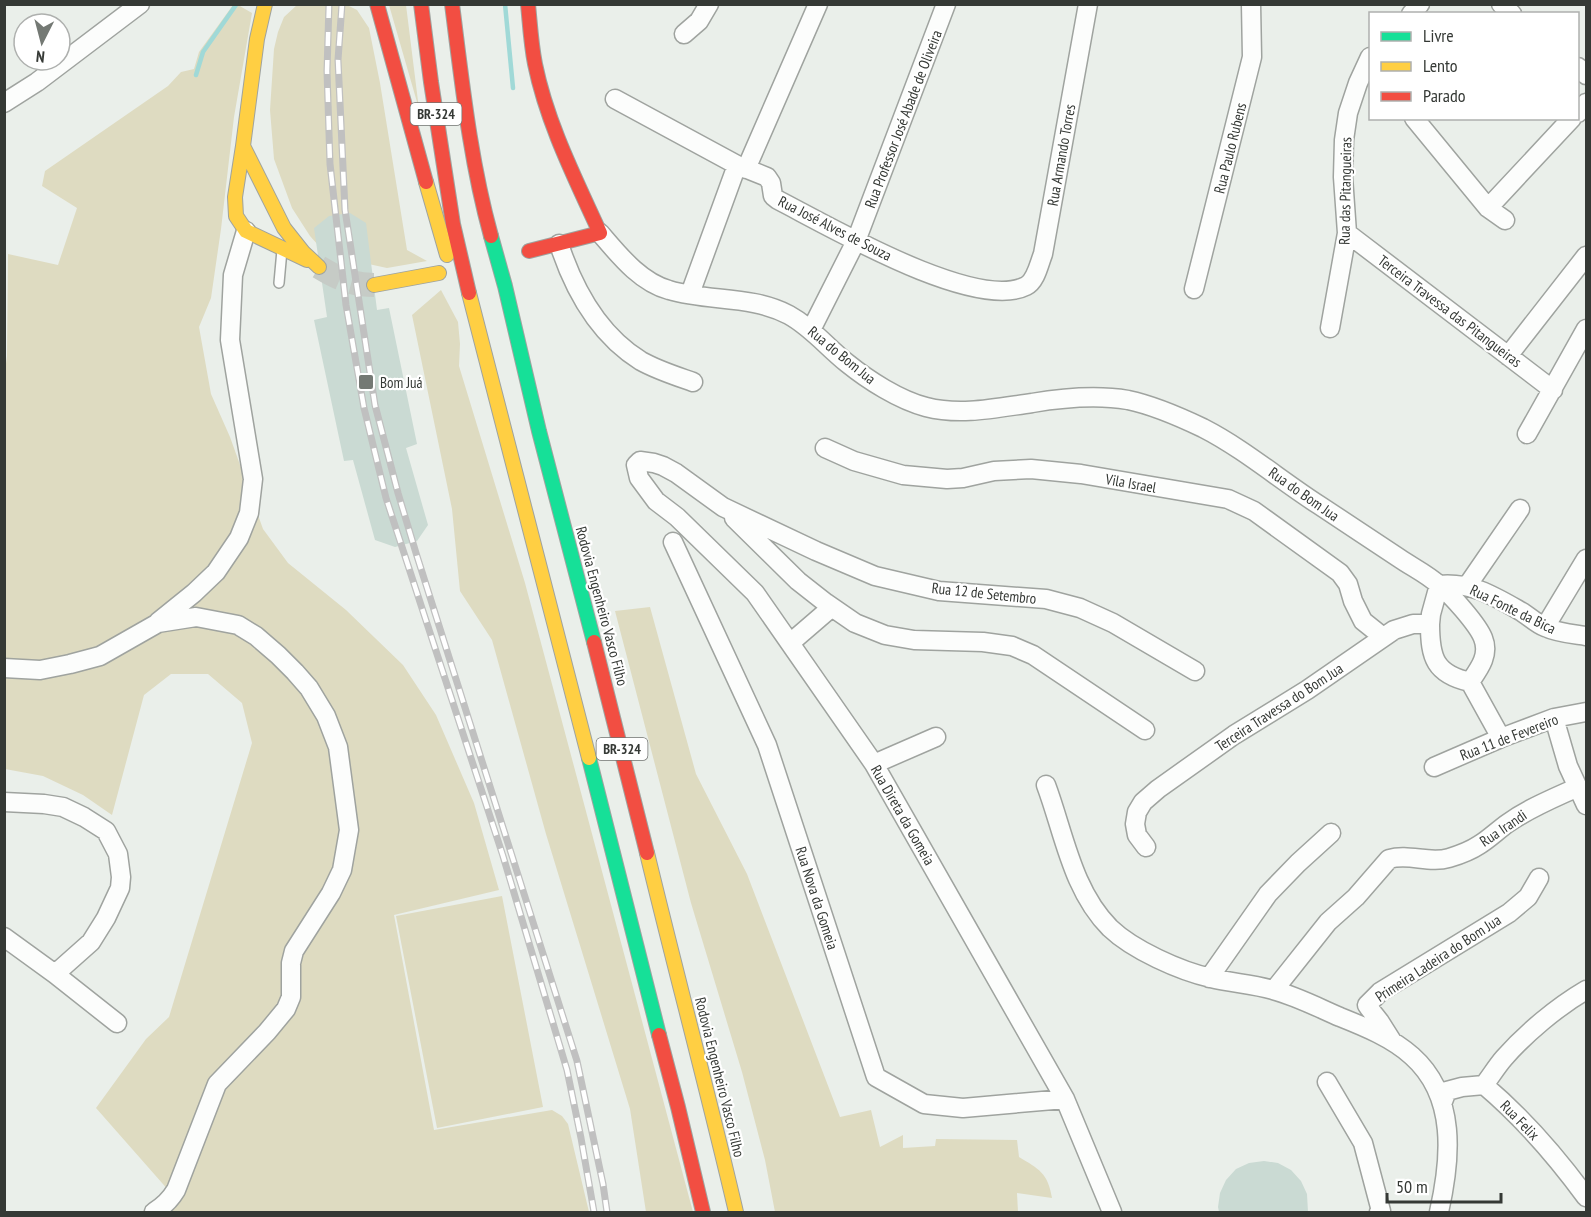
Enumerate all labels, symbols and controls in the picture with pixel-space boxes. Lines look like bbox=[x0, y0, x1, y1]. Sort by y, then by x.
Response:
north arrow bbox=[12, 12, 72, 72]
legend bbox=[1369, 12, 1579, 120]
text: Livre bbox=[1423, 24, 1454, 47]
street label: Rua Professor José Abade de Oliveira bbox=[860, 27, 946, 211]
text: N bbox=[35, 47, 46, 67]
text: Lento bbox=[1423, 54, 1458, 77]
text: Parado bbox=[1423, 84, 1466, 107]
street label: Rua Paulo Rubens bbox=[1210, 101, 1250, 195]
road number: BR-324 bbox=[410, 103, 462, 125]
street label: Rua Armando Torres bbox=[1043, 103, 1079, 207]
street label: Rua das Pitangueiras bbox=[1335, 137, 1355, 245]
street label: Rua José Alves de Souza bbox=[775, 191, 895, 265]
street label: Terceira Travessa das Pitangueiras bbox=[1374, 251, 1526, 371]
street label: Rua do Bom Jua bbox=[804, 322, 880, 388]
marker: Bom Juá bbox=[357, 373, 375, 391]
place label: Bom Juá bbox=[380, 373, 423, 392]
street label: Rua do Bom Jua bbox=[1265, 463, 1343, 525]
street label: Vila Israel bbox=[1103, 469, 1158, 497]
street label: Rodovia Engenheiro Vasco Filho bbox=[572, 524, 632, 688]
street label: Rua 12 de Setembro bbox=[931, 578, 1037, 608]
street label: Rua Fonte da Bica bbox=[1467, 580, 1559, 638]
street label: Terceira Travessa do Bom Jua bbox=[1212, 659, 1346, 755]
street label: Rua 11 de Fevereiro bbox=[1457, 710, 1561, 764]
road number: BR-324 bbox=[596, 738, 648, 760]
street label: Rua Direta da Gomeia bbox=[867, 762, 939, 868]
street label: Rua Irandi bbox=[1476, 805, 1530, 851]
street label: Rua Nova da Gomeia bbox=[791, 844, 843, 952]
street label: Primeira Ladeira do Bom Jua bbox=[1371, 910, 1505, 1006]
street label: Rodovia Engenheiro Vasco Filho bbox=[691, 995, 749, 1159]
street label: Rua Felix bbox=[1496, 1096, 1544, 1144]
scale bar bbox=[1387, 1166, 1501, 1204]
text: 50 m bbox=[1396, 1175, 1428, 1198]

